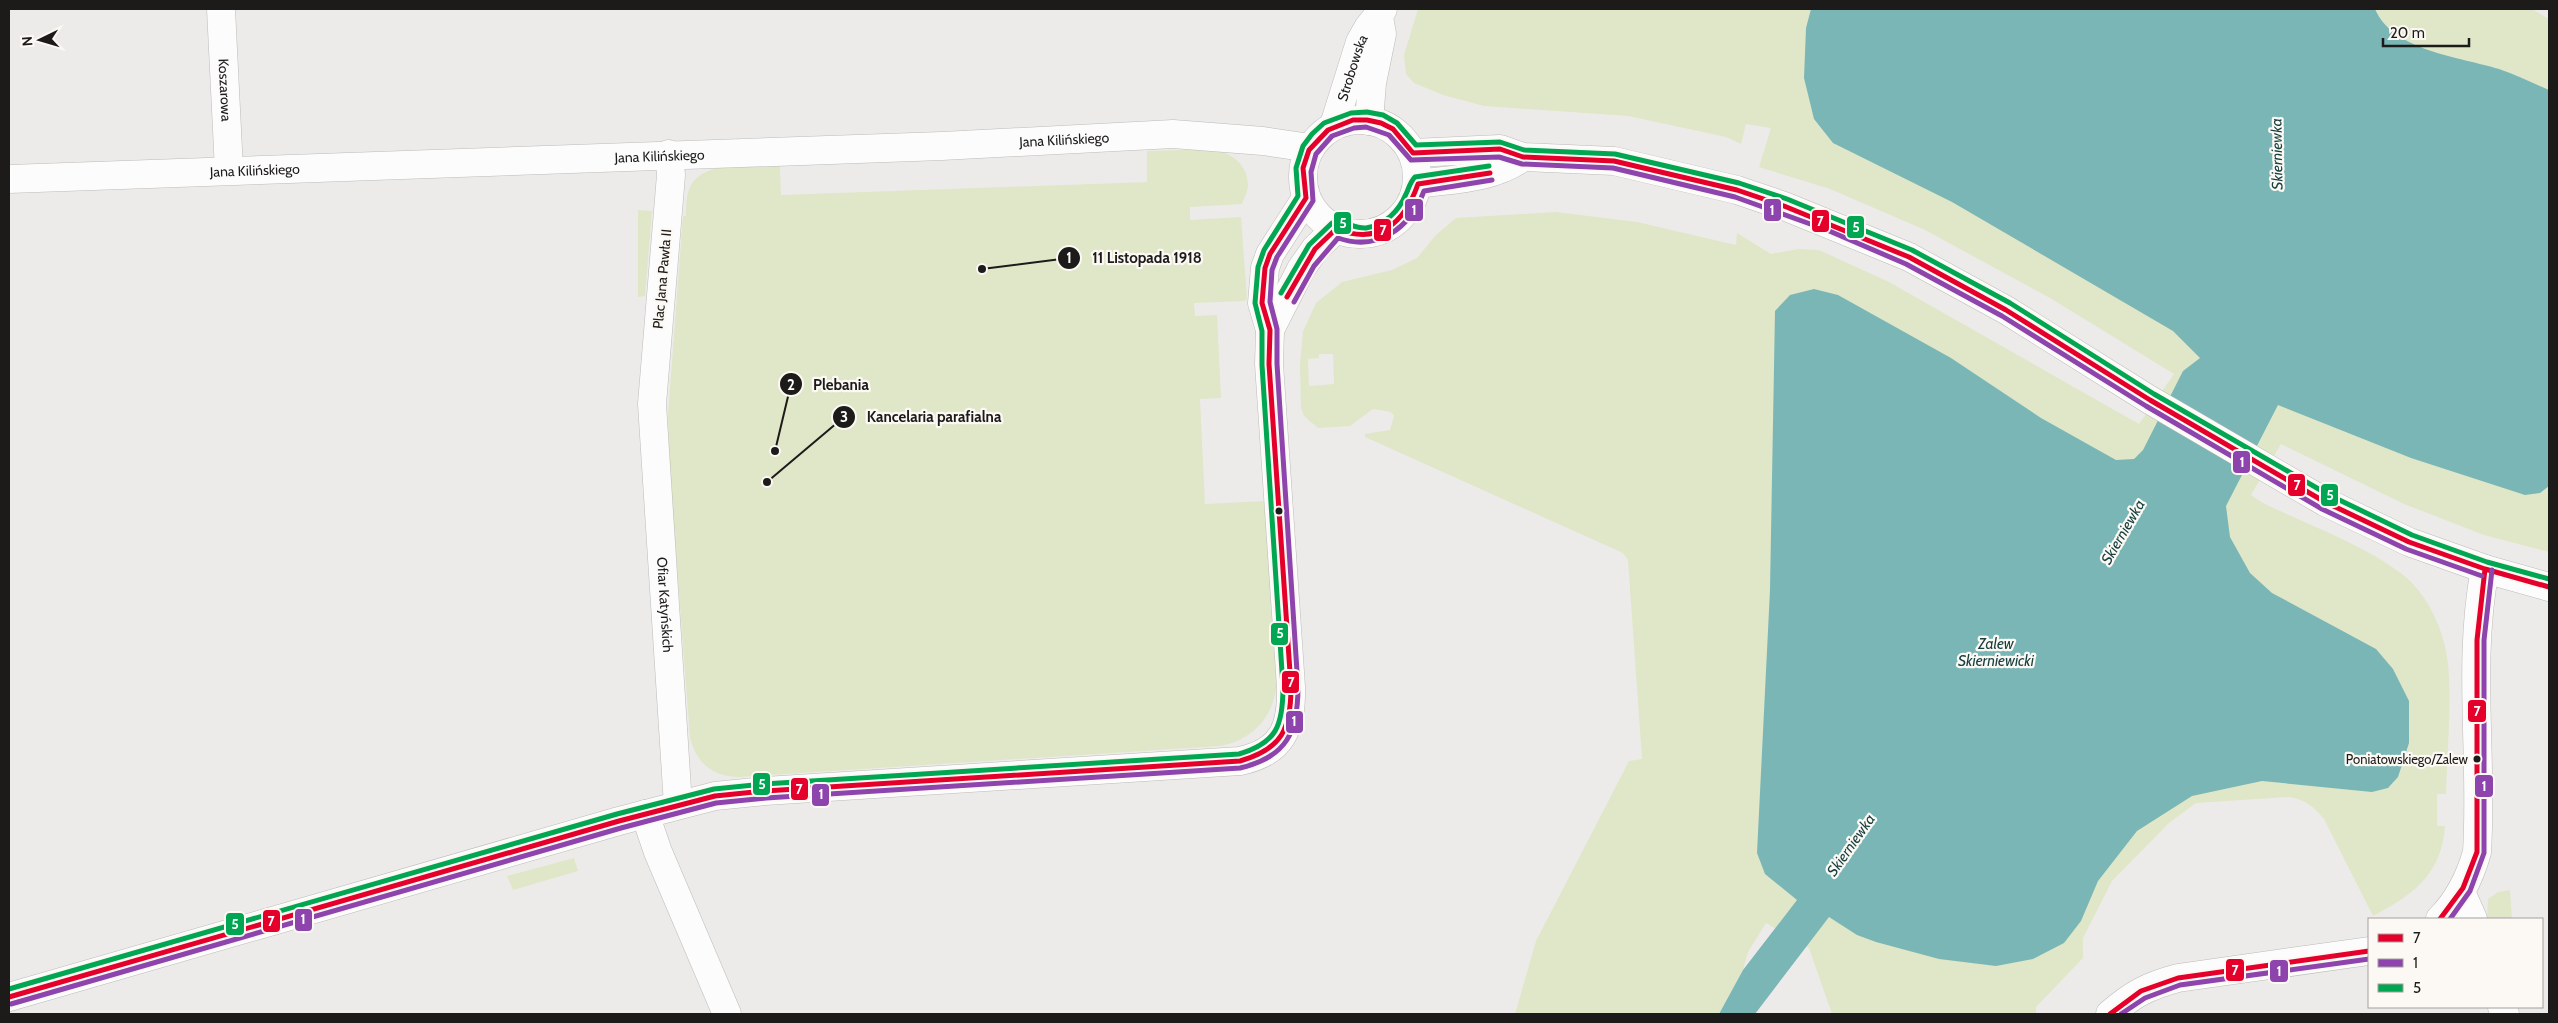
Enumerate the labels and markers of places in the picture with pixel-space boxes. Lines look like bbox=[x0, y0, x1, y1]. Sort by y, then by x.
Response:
callout: 11 Listopada 1918 bbox=[1057, 243, 1212, 273]
callout: Plebania bbox=[778, 369, 879, 399]
callout: Kancelaria parafialna bbox=[832, 402, 1011, 432]
unlabelled marker bbox=[1274, 506, 1284, 516]
place label: Poniatowskiego/Zalew bbox=[2346, 751, 2469, 767]
marker: Poniatowskiego/Zalew bbox=[2472, 754, 2482, 764]

